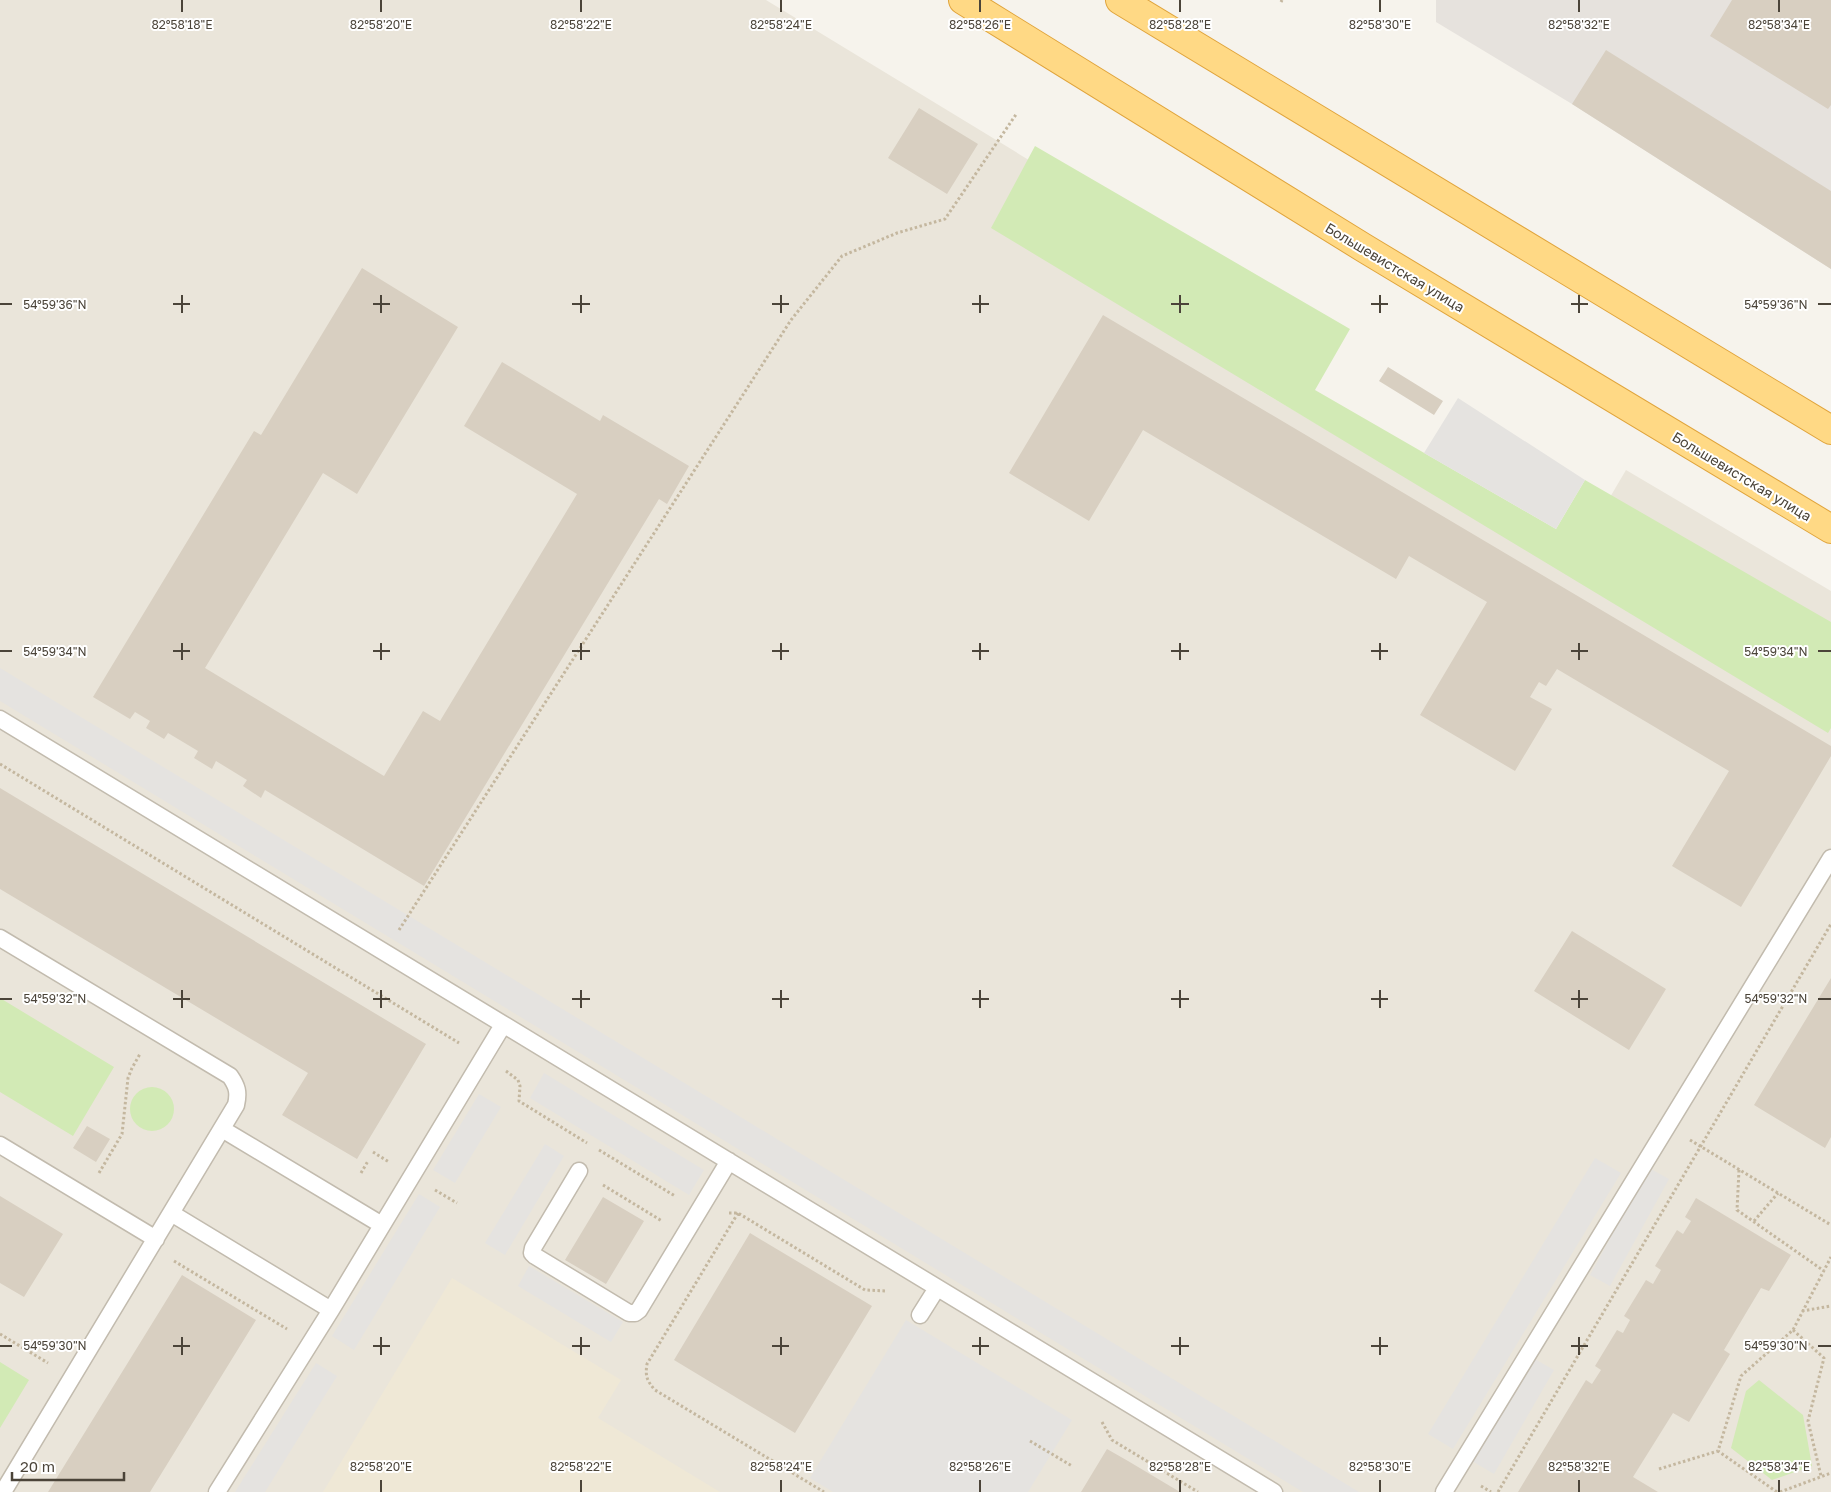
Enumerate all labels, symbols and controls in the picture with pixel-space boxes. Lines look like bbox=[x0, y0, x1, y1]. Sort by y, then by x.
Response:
text: 82°58'18"E bbox=[151, 17, 213, 32]
text: 82°58'20"E bbox=[350, 17, 412, 32]
text: 82°58'22"E bbox=[550, 17, 612, 32]
text: 82°58'24"E bbox=[750, 17, 812, 32]
text: 82°58'26"E bbox=[949, 17, 1011, 32]
text: 82°58'28"E bbox=[1149, 17, 1211, 32]
text: 82°58'30"E bbox=[1349, 17, 1411, 32]
text: 82°58'32"E bbox=[1548, 17, 1610, 32]
text: 82°58'34"E bbox=[1748, 17, 1810, 32]
street label: Большевистская улица bbox=[1322, 219, 1468, 315]
text: 54°59'36"N bbox=[23, 297, 87, 312]
text: 54°59'36"N bbox=[1744, 297, 1808, 312]
street label: Большевистская улица bbox=[1669, 428, 1815, 524]
text: 54°59'34"N bbox=[23, 644, 87, 659]
text: 54°59'34"N bbox=[1744, 644, 1808, 659]
text: 54°59'32"N bbox=[23, 991, 87, 1006]
text: 54°59'32"N bbox=[1744, 991, 1808, 1006]
text: 54°59'30"N bbox=[23, 1338, 87, 1353]
text: 54°59'30"N bbox=[1744, 1338, 1808, 1353]
scale bar bbox=[12, 1450, 125, 1482]
text: 20 m bbox=[20, 1457, 55, 1475]
text: 82°58'20"E bbox=[350, 1459, 412, 1474]
text: 82°58'22"E bbox=[550, 1459, 612, 1474]
text: 82°58'24"E bbox=[750, 1459, 812, 1474]
text: 82°58'26"E bbox=[949, 1459, 1011, 1474]
text: 82°58'28"E bbox=[1149, 1459, 1211, 1474]
text: 82°58'30"E bbox=[1349, 1459, 1411, 1474]
text: 82°58'32"E bbox=[1548, 1459, 1610, 1474]
text: 82°58'34"E bbox=[1748, 1459, 1810, 1474]

